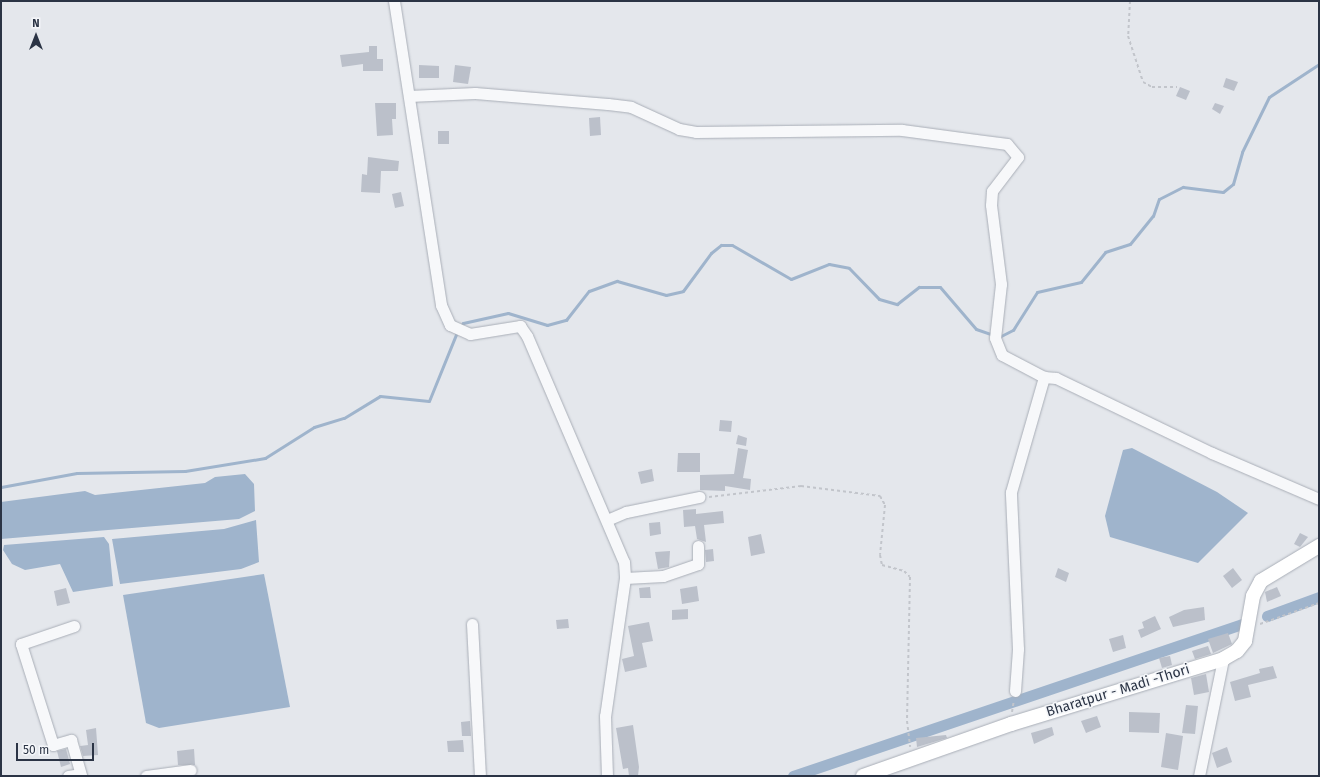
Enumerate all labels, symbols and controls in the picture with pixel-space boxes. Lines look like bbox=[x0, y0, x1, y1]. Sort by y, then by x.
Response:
north arrow bbox=[16, 16, 56, 56]
text: N bbox=[32, 17, 40, 30]
street label: Bharatpur - Madi -Thori bbox=[1044, 661, 1192, 721]
scale bar bbox=[18, 735, 96, 761]
text: 50 m bbox=[23, 743, 49, 757]

